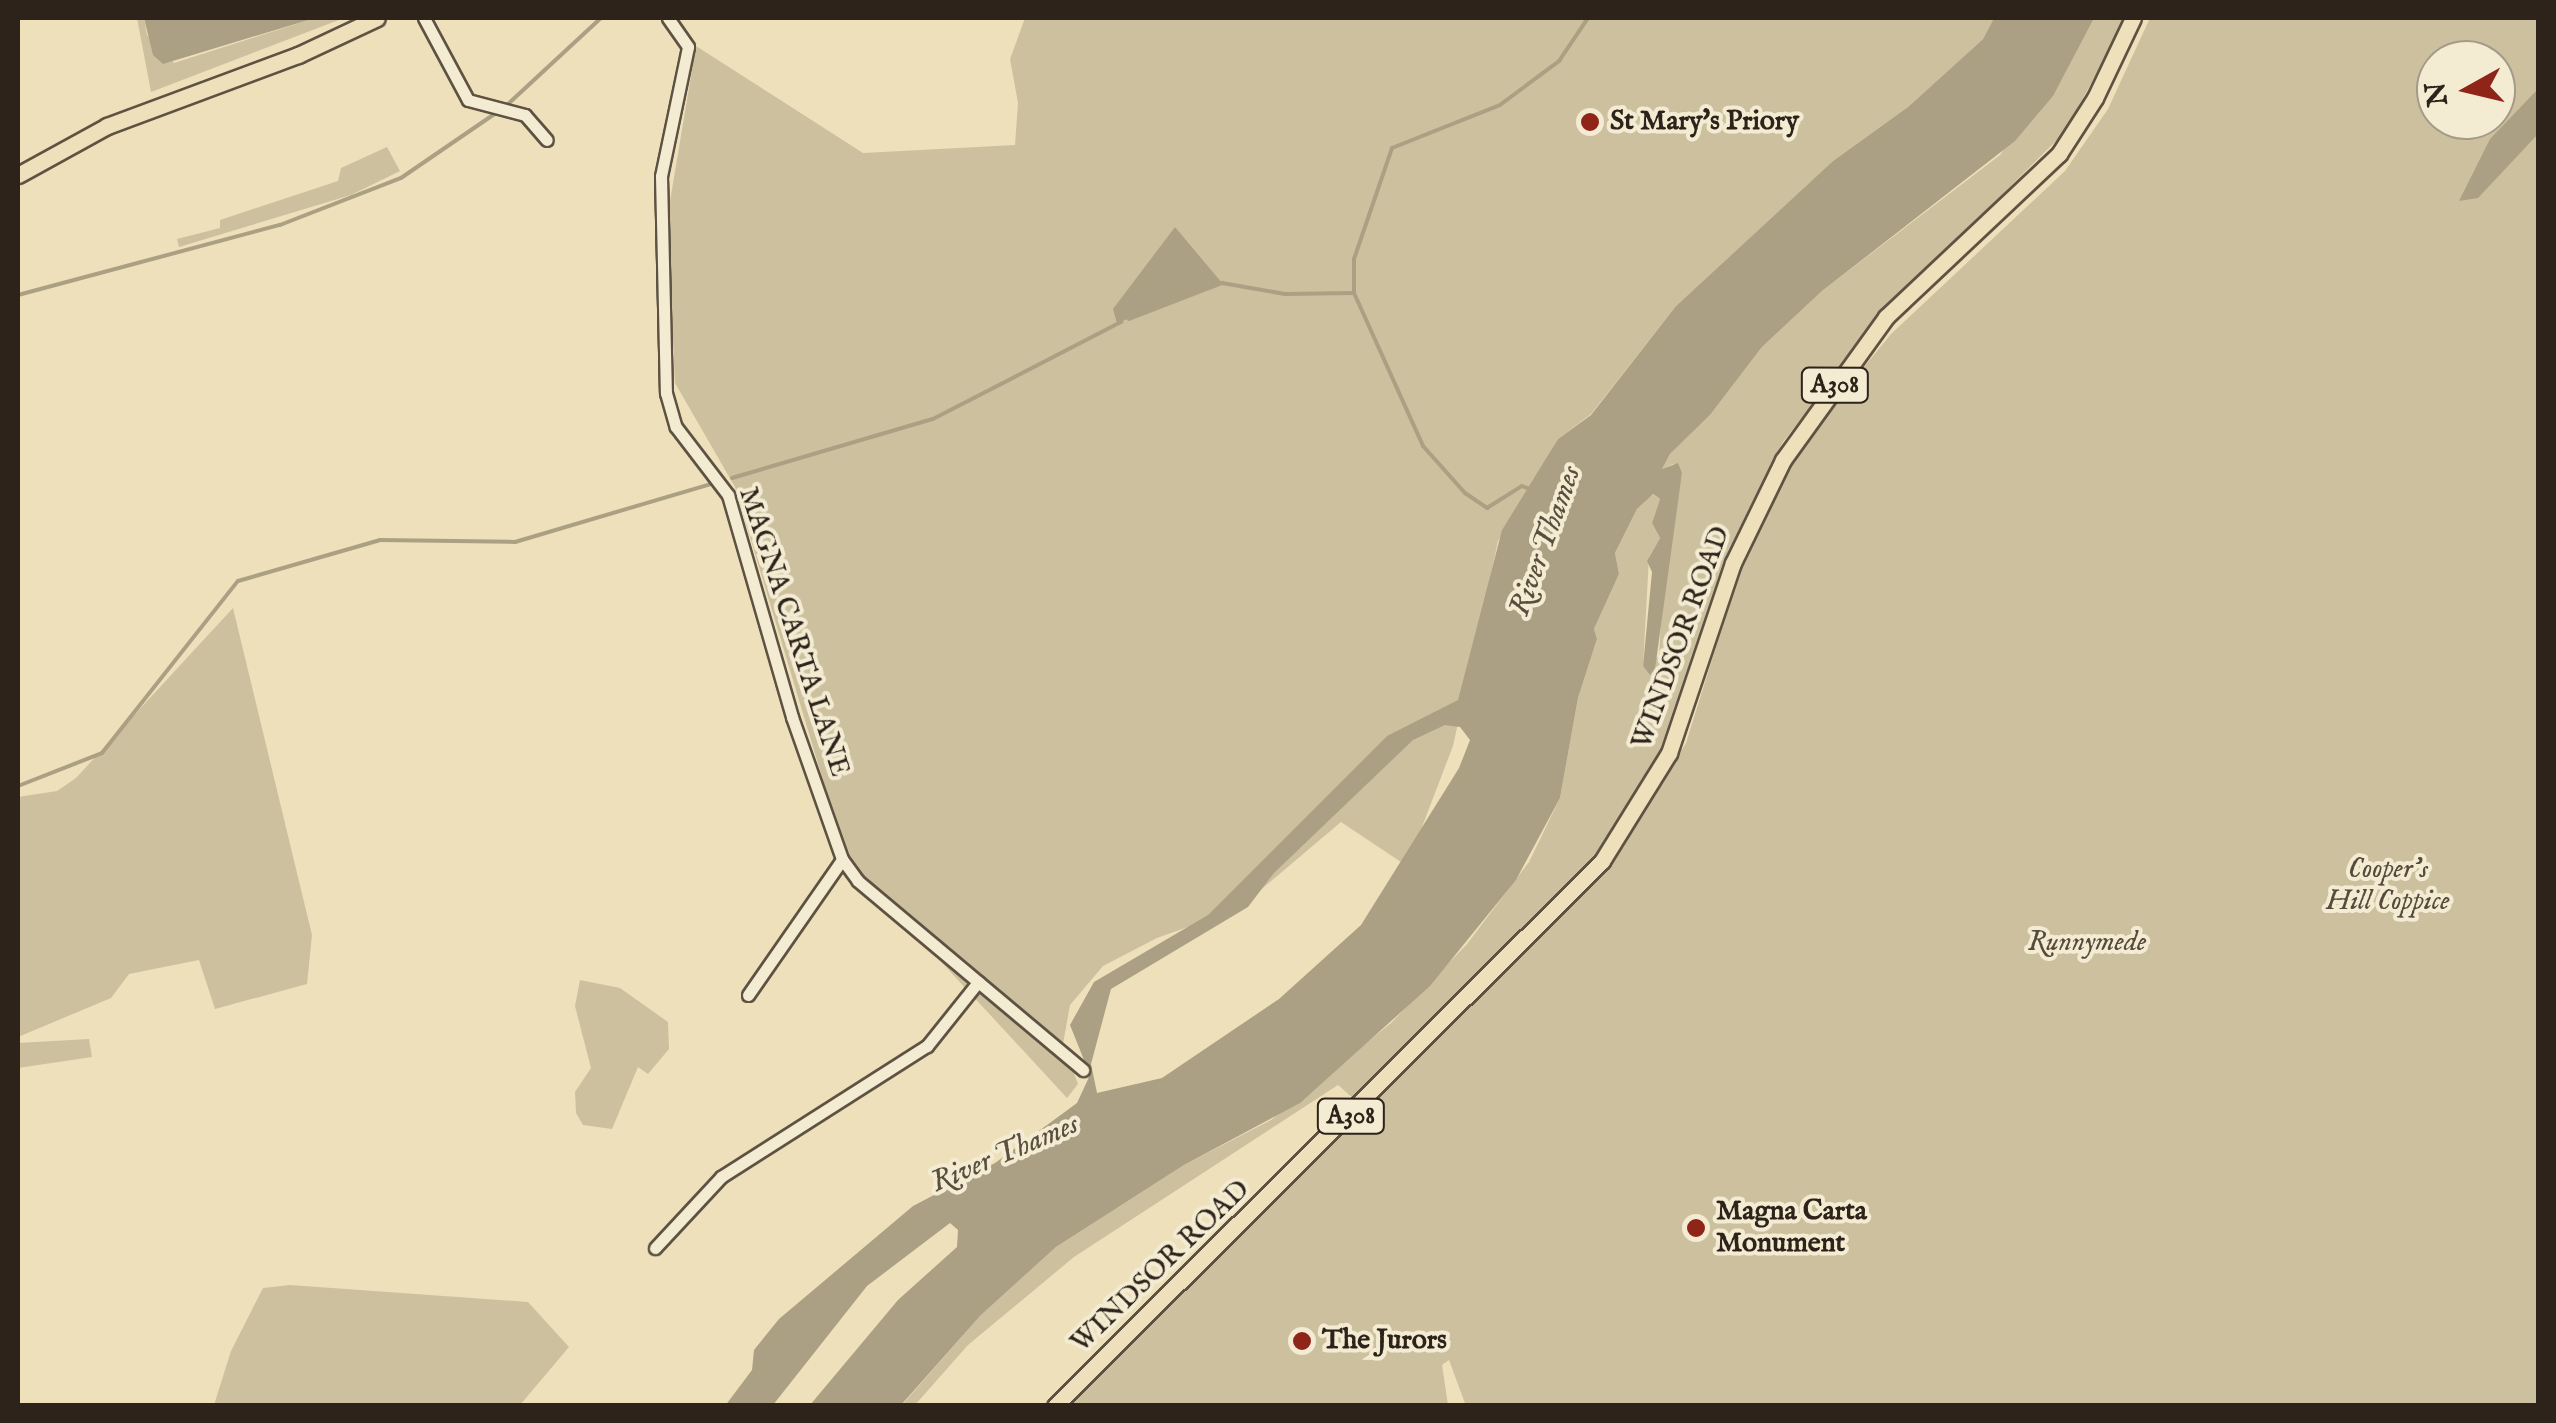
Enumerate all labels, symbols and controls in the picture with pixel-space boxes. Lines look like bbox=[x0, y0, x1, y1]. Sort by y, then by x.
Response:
north arrow bbox=[2416, 40, 2516, 140]
text: N bbox=[2419, 80, 2457, 108]
place label: St Mary's Priory bbox=[1610, 105, 1799, 139]
marker: St Mary's Priory bbox=[1579, 111, 1601, 133]
road number: A308 bbox=[1800, 365, 1870, 405]
water label: River Thames bbox=[1502, 461, 1590, 621]
street label: MAGNA CARTA LANE bbox=[730, 483, 856, 781]
street label: WINDSOR ROAD bbox=[1626, 522, 1738, 754]
park label: Cooper's Hill Coppice bbox=[2326, 853, 2450, 919]
park label: Runnymede bbox=[2028, 926, 2146, 960]
road number: A308 bbox=[1316, 1096, 1386, 1136]
water label: River Thames bbox=[926, 1107, 1084, 1201]
street label: WINDSOR ROAD bbox=[1065, 1173, 1257, 1361]
place label: Magna Carta Monument bbox=[1716, 1195, 1867, 1261]
marker: Magna Carta Monument bbox=[1685, 1217, 1707, 1239]
place label: The Jurors bbox=[1322, 1324, 1447, 1358]
marker: The Jurors bbox=[1291, 1330, 1313, 1352]

